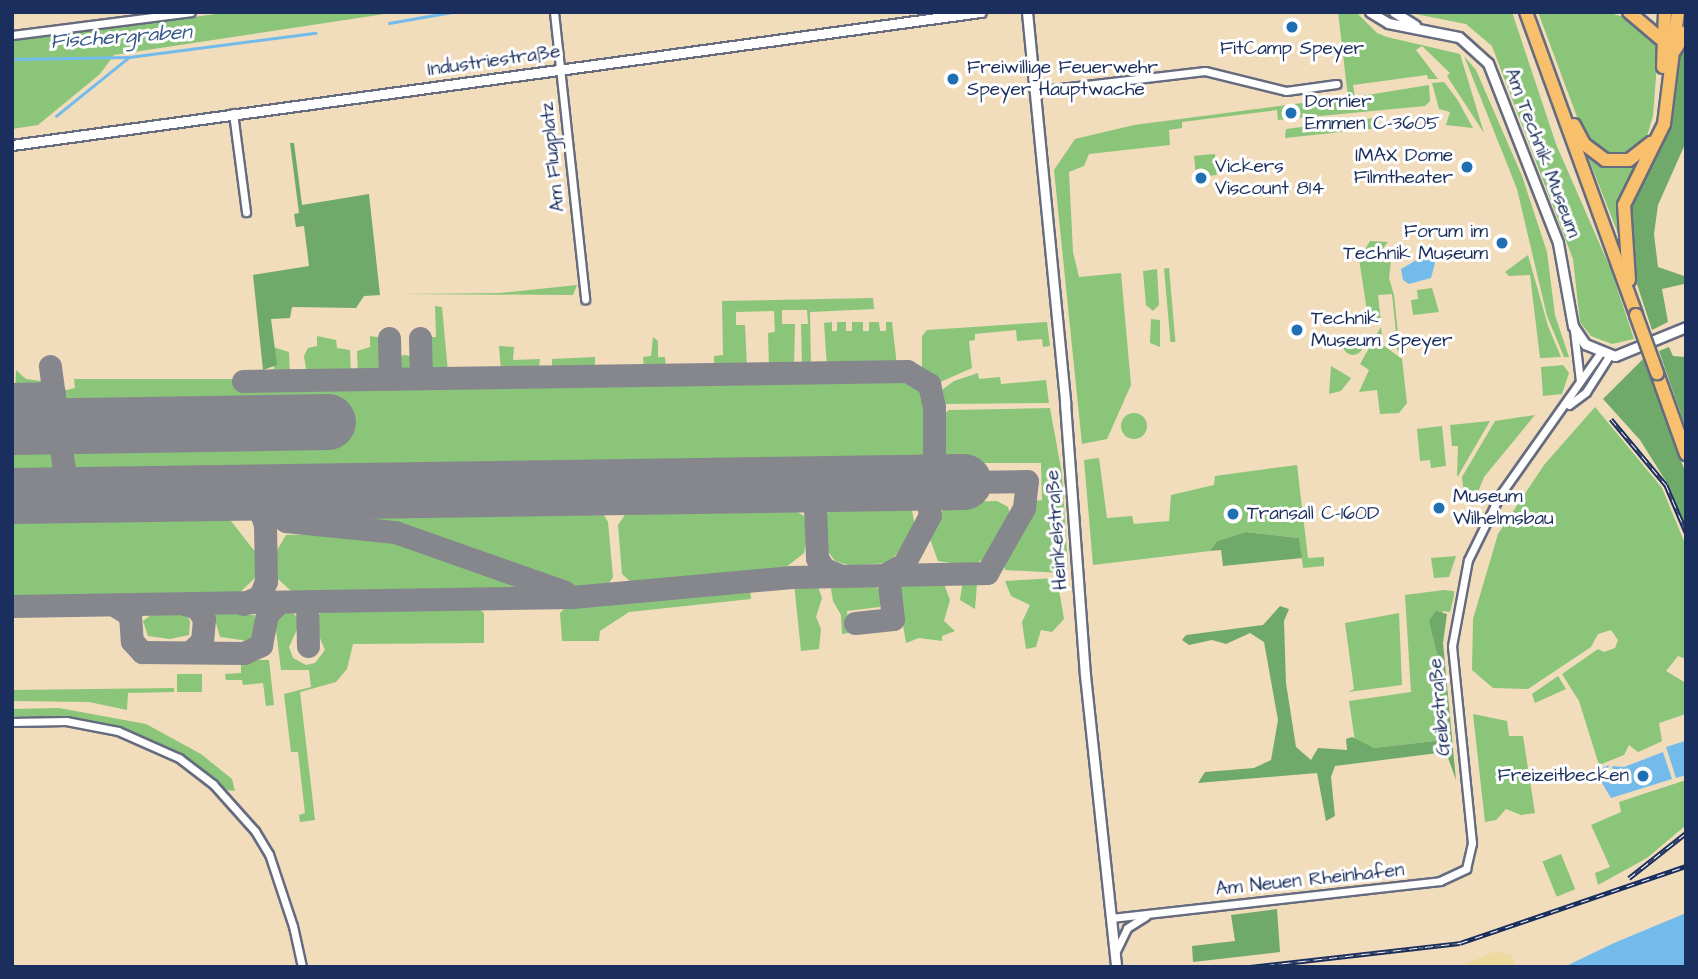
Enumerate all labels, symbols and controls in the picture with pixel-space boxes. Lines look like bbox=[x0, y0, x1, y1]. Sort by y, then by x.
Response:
water label: Fischergraben bbox=[49, 19, 193, 55]
marker: FitCamp Speyer bbox=[1284, 19, 1300, 35]
place label: FitCamp Speyer bbox=[1220, 38, 1364, 60]
street label: Industriestraße bbox=[426, 40, 562, 82]
place label: Freiwillige Feuerwehr Speyer Hauptwache bbox=[967, 57, 1158, 101]
street label: Am Technik Museum bbox=[1499, 65, 1585, 241]
marker: Freiwillige Feuerwehr Speyer Hauptwache bbox=[945, 71, 961, 87]
place label: Dornier Emmen C-3605 bbox=[1305, 91, 1440, 135]
street label: Am Flugplatz bbox=[536, 101, 570, 213]
marker: Dornier Emmen C-3605 bbox=[1283, 105, 1299, 121]
place label: IMAX Dome Filmtheater bbox=[1354, 145, 1453, 189]
place label: Vickers Viscount 814 bbox=[1215, 156, 1324, 200]
marker: IMAX Dome Filmtheater bbox=[1459, 159, 1475, 175]
marker: Vickers Viscount 814 bbox=[1193, 170, 1209, 186]
place label: Forum im Technik Museum bbox=[1343, 221, 1488, 265]
marker: Forum im Technik Museum bbox=[1494, 235, 1510, 251]
place label: Technik Museum Speyer bbox=[1311, 308, 1452, 352]
marker: Technik Museum Speyer bbox=[1289, 322, 1305, 338]
street label: Heinkelstraße bbox=[1041, 469, 1073, 591]
place label: Museum Wilhelmsbau bbox=[1453, 486, 1554, 530]
marker: Museum Wilhelmsbau bbox=[1431, 500, 1447, 516]
place label: Transall C-160D bbox=[1247, 503, 1379, 525]
marker: Transall C-160D bbox=[1225, 506, 1241, 522]
street label: Geibstraße bbox=[1424, 657, 1456, 757]
place label: Freizeitbecken bbox=[1498, 765, 1629, 787]
marker: Freizeitbecken bbox=[1635, 768, 1651, 784]
street label: Am Neuen Rheinhafen bbox=[1215, 859, 1405, 901]

